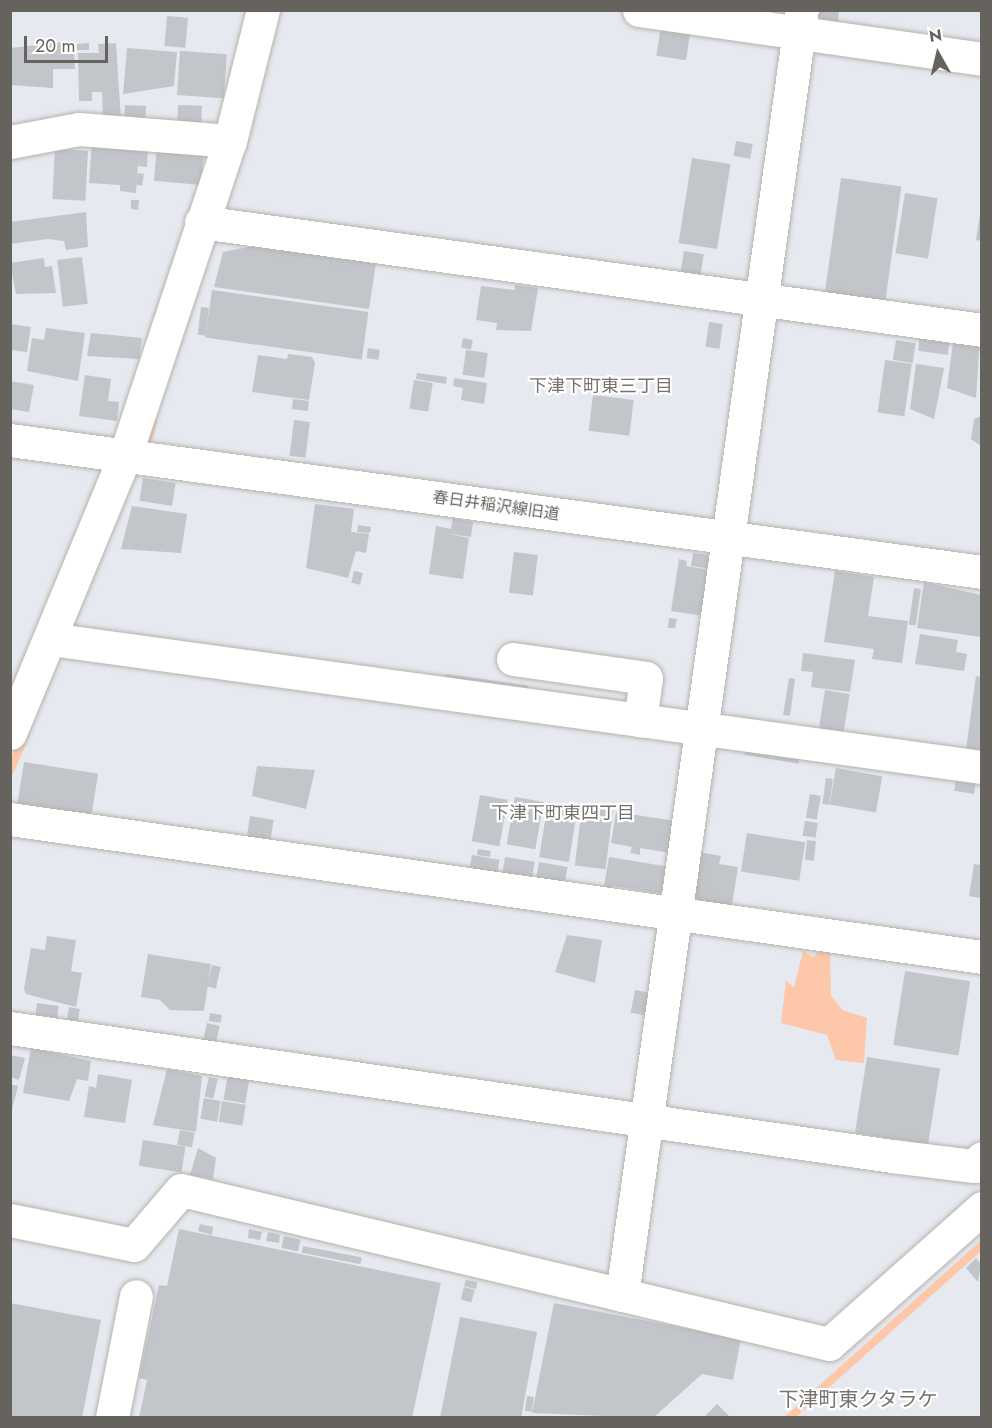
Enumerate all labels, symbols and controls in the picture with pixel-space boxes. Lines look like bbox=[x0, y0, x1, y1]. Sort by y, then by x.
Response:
text: N bbox=[928, 23, 943, 48]
scale bar bbox=[27, 24, 111, 62]
north arrow bbox=[908, 24, 968, 84]
text: 20 m bbox=[35, 33, 75, 59]
district label: 下津下町東三丁目 bbox=[529, 375, 673, 397]
street label: 春日井稲沢線旧道 bbox=[431, 488, 561, 524]
district label: 下津下町東四丁目 bbox=[491, 802, 635, 824]
district label: 下津町東クタラケ bbox=[778, 1387, 938, 1411]

